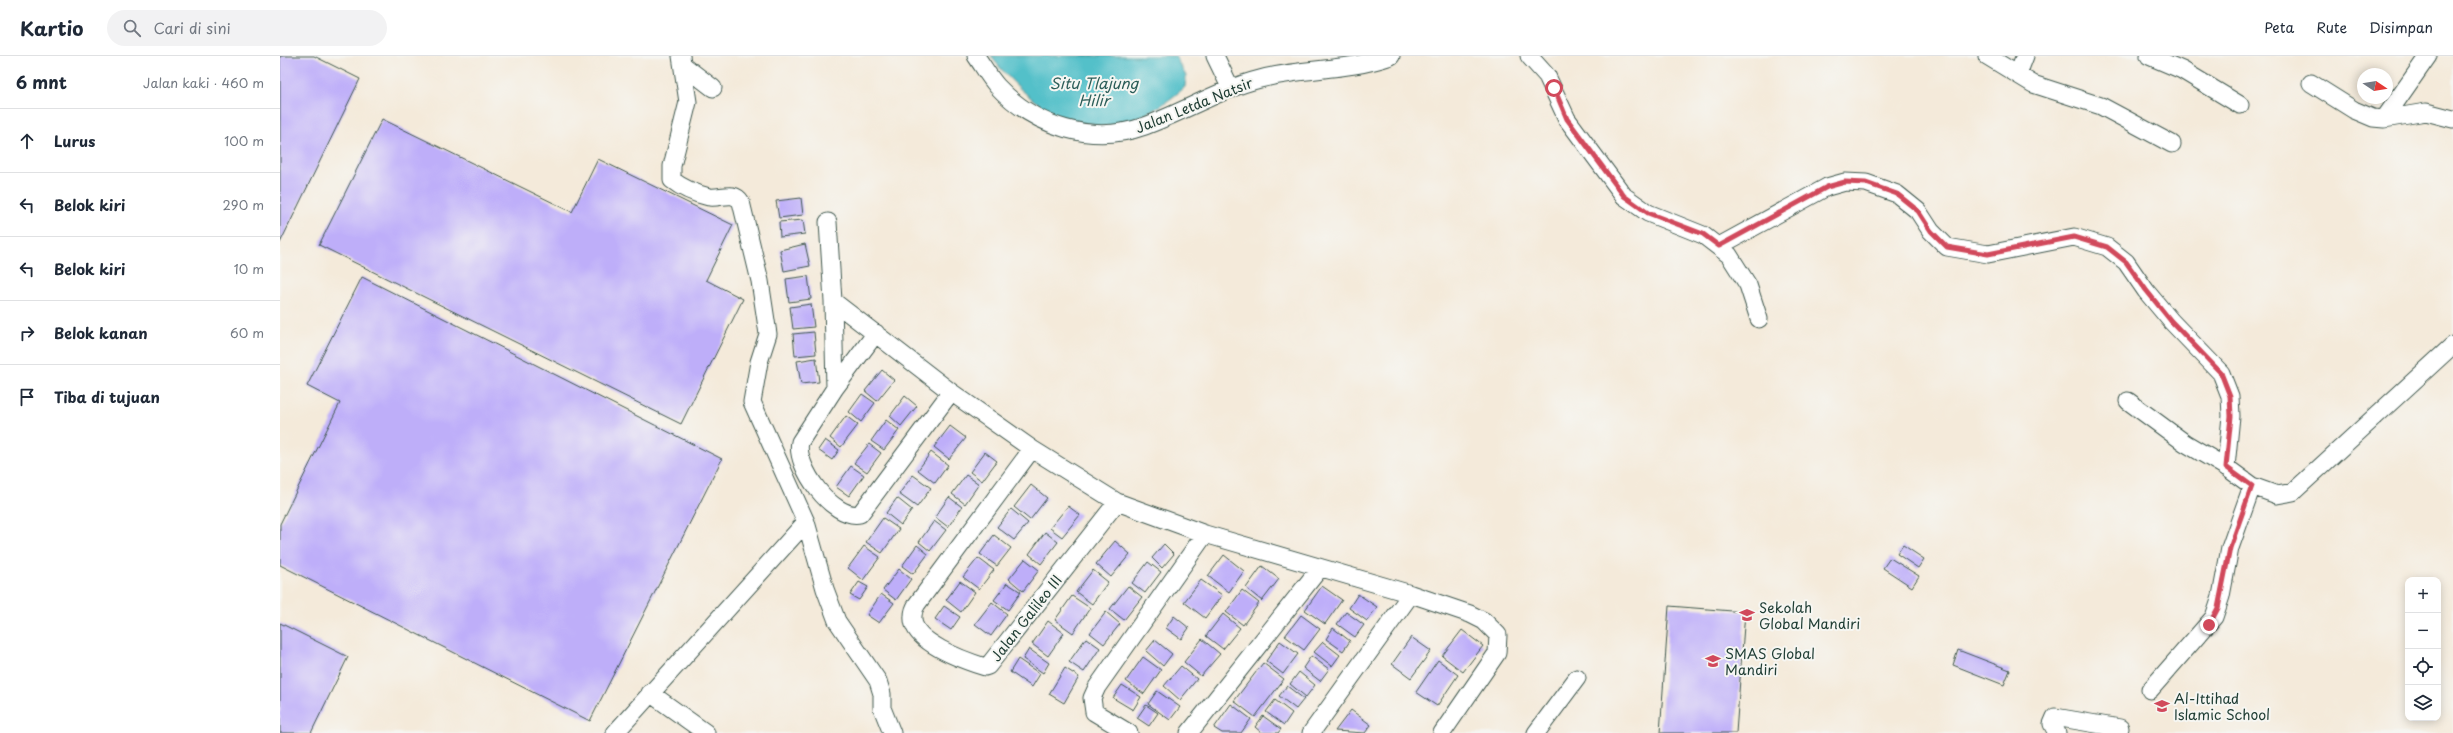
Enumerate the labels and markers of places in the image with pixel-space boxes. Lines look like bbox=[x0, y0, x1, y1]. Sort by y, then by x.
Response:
place label: Sekolah Global Mandiri bbox=[1759, 597, 1860, 634]
school or university icon: Sekolah Global Mandiri bbox=[1738, 606, 1756, 624]
place label: SMAS Global Mandiri bbox=[1725, 643, 1815, 680]
school or university icon: SMAS Global Mandiri bbox=[1704, 652, 1722, 670]
place label: Al-Ittihad Islamic School bbox=[2174, 688, 2270, 725]
school or university icon: Al-Ittihad Islamic School bbox=[2153, 697, 2171, 715]

